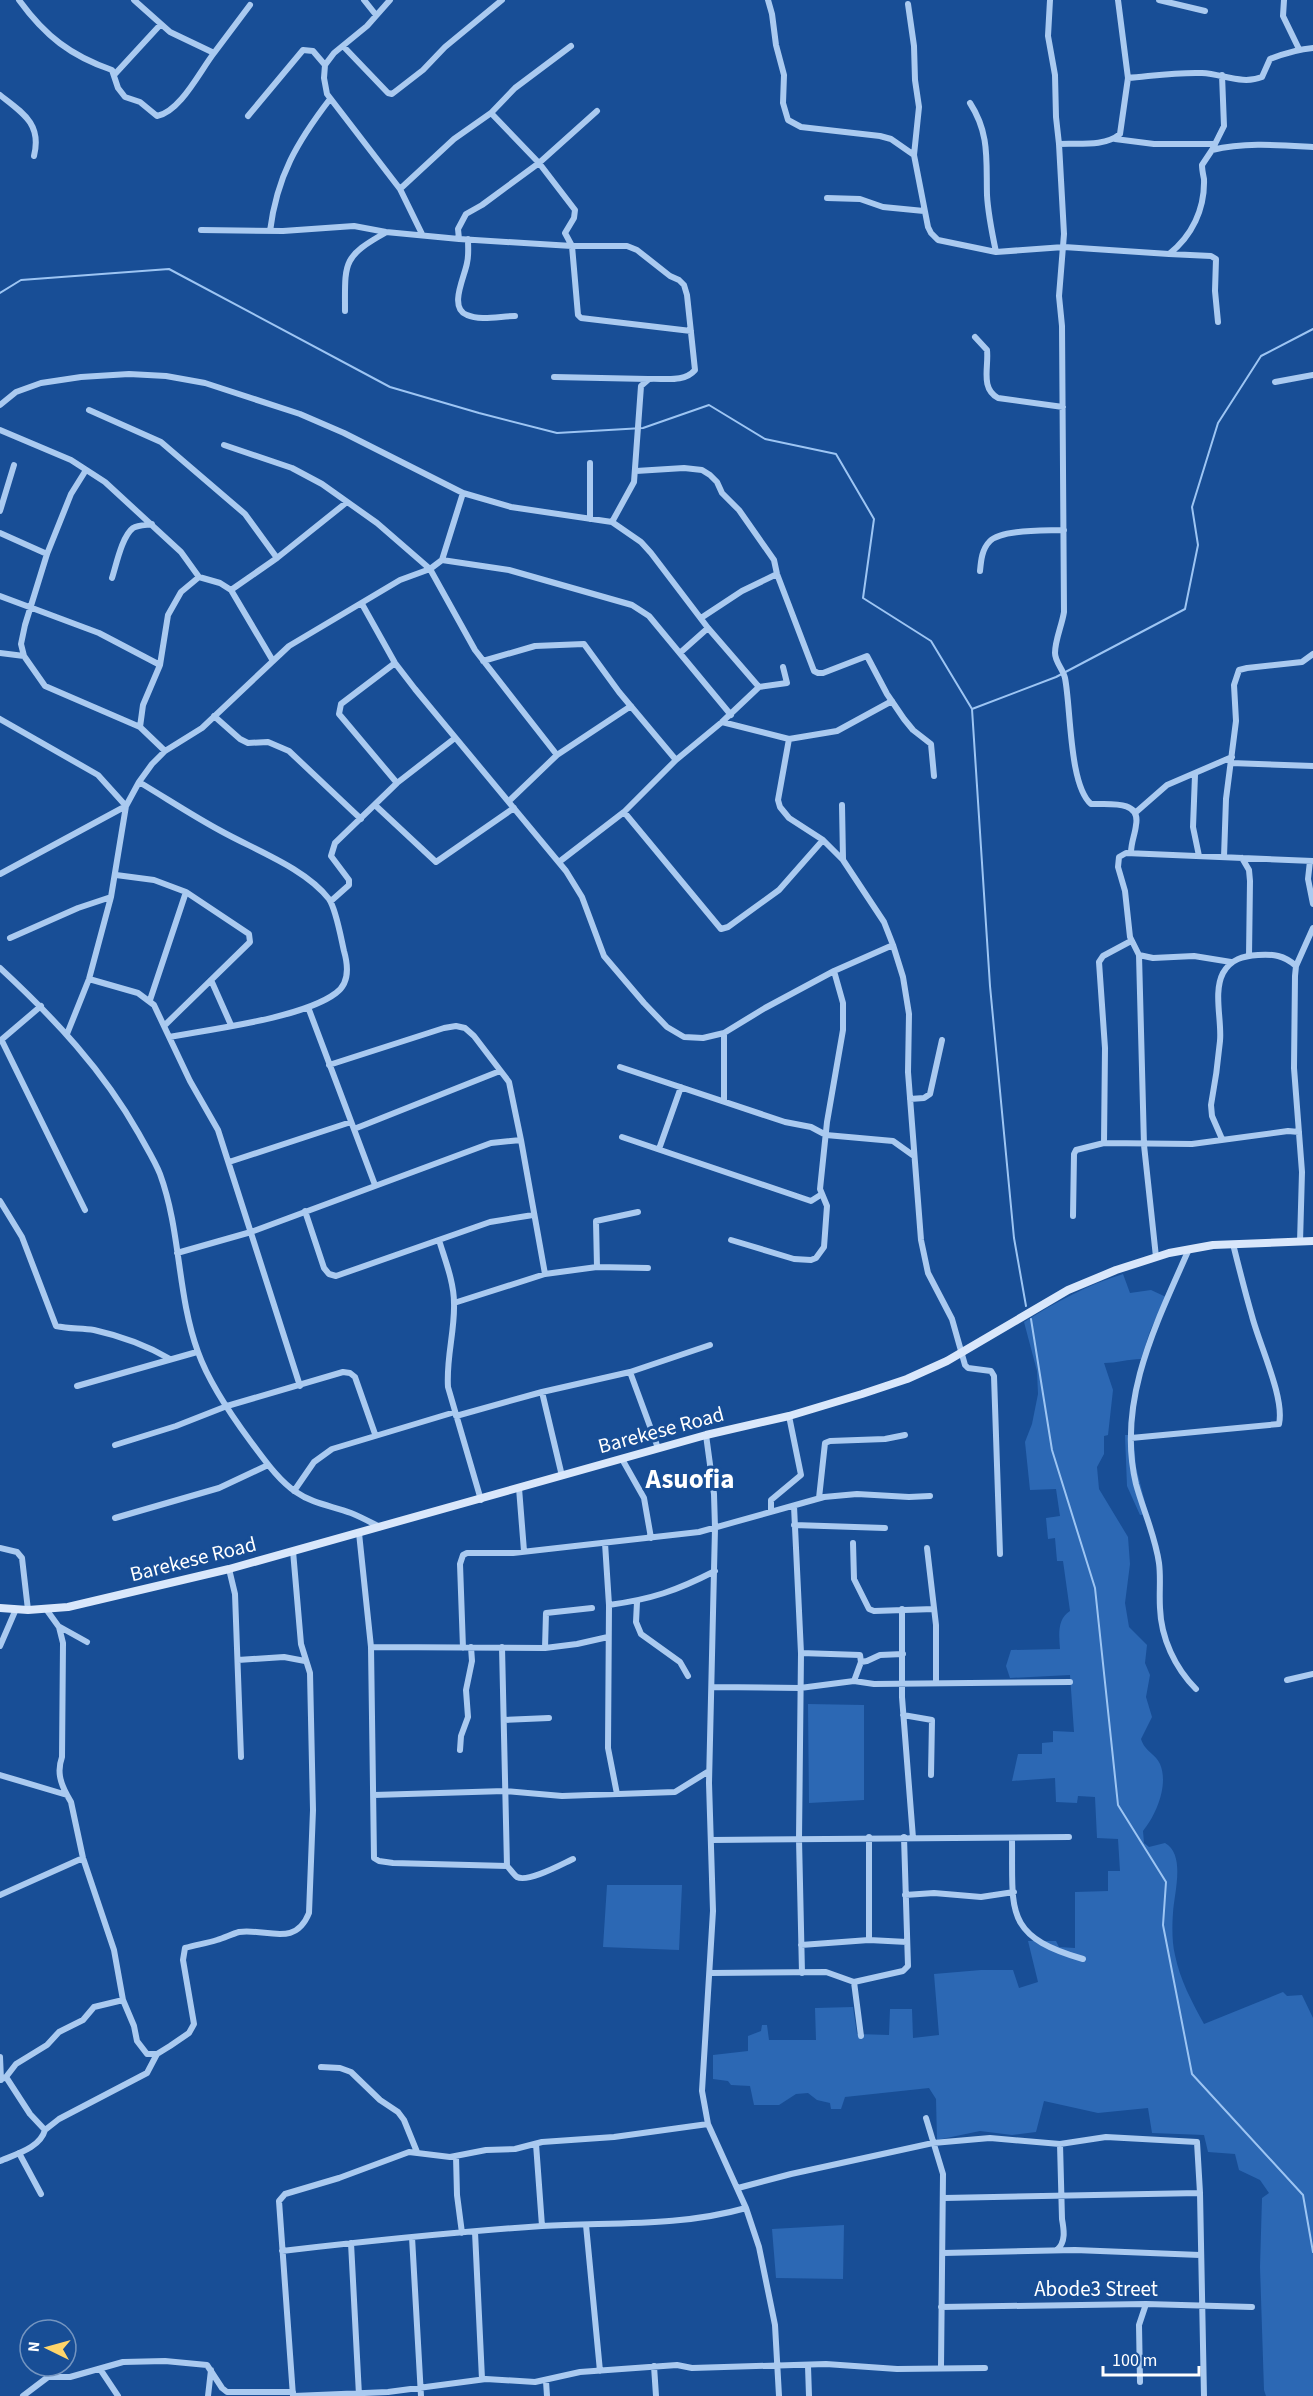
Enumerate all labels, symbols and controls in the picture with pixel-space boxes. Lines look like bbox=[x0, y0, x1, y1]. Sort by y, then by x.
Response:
street label: Barekese Road bbox=[595, 1399, 727, 1461]
district label: Asuofia bbox=[645, 1460, 734, 1499]
street label: Barekese Road bbox=[127, 1529, 259, 1589]
street label: Abode3 Street bbox=[1034, 2274, 1158, 2304]
north arrow bbox=[18, 2318, 78, 2378]
scale bar bbox=[1103, 2339, 1199, 2377]
text: N bbox=[23, 2341, 45, 2353]
text: 100 m bbox=[1112, 2348, 1157, 2373]

